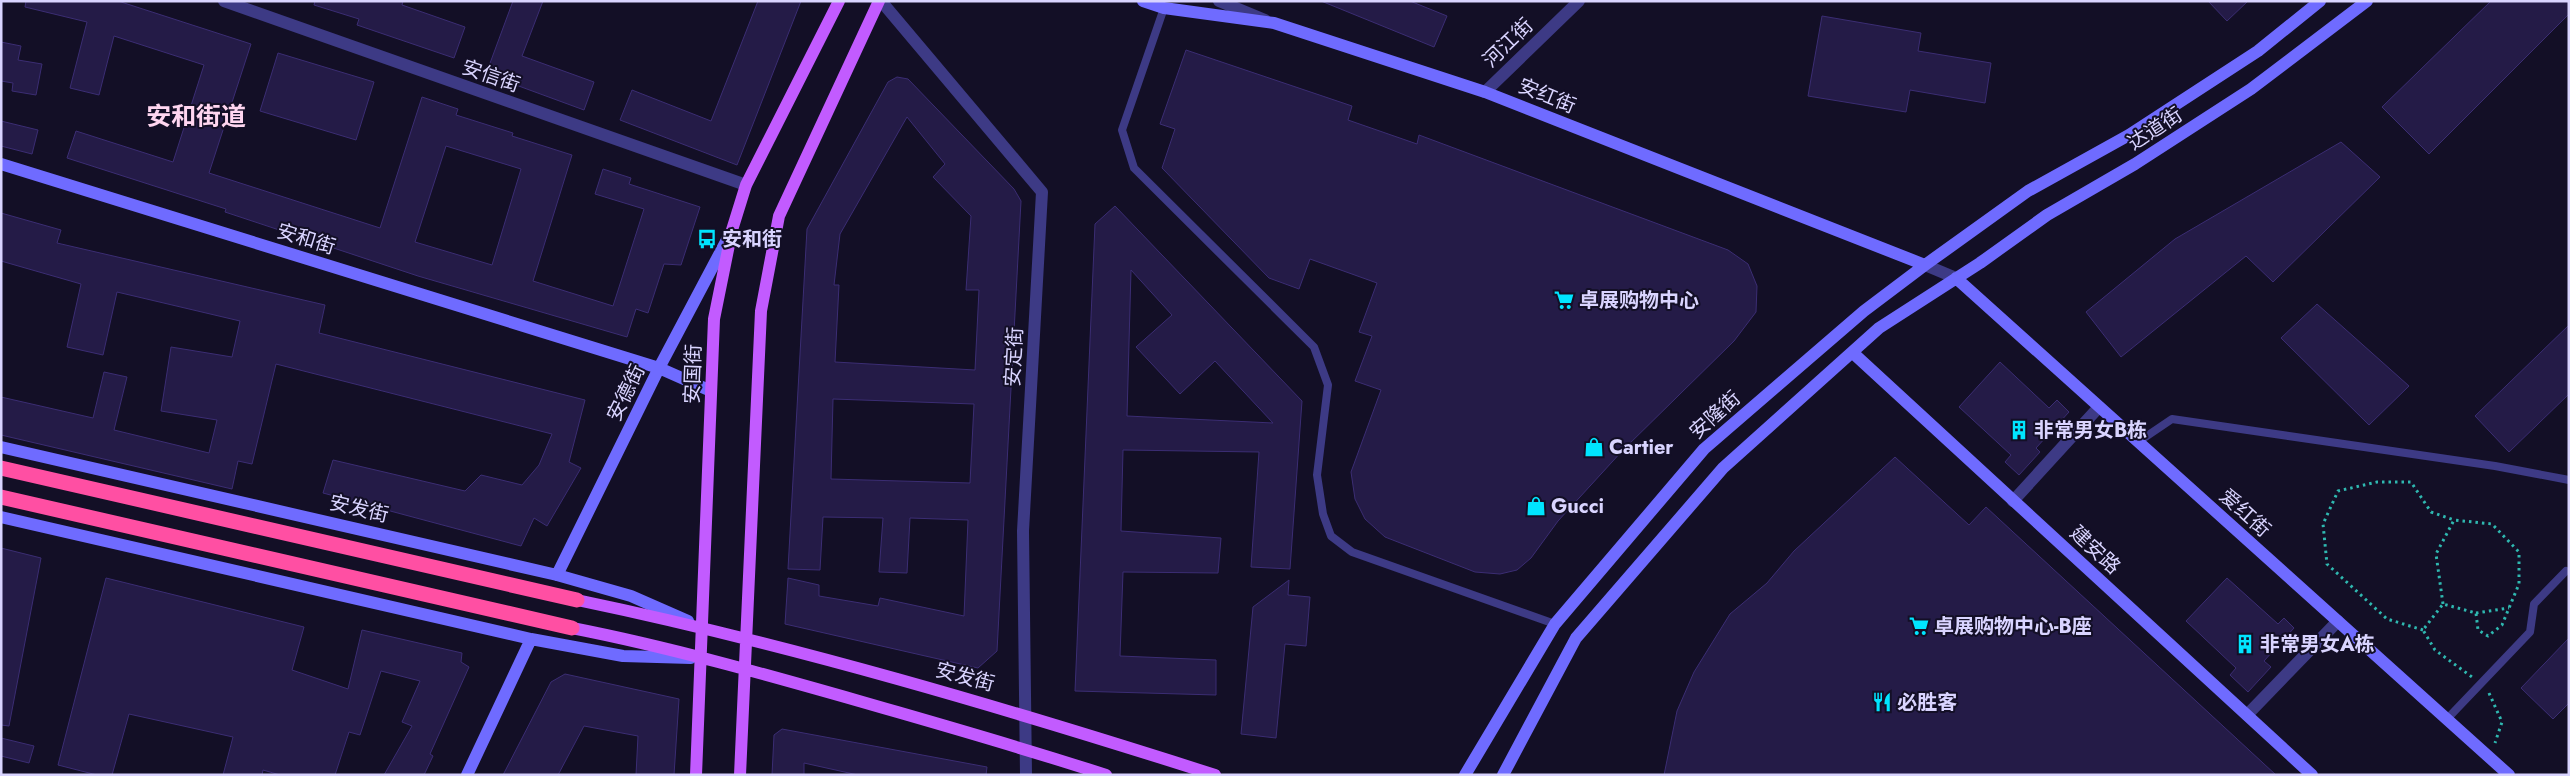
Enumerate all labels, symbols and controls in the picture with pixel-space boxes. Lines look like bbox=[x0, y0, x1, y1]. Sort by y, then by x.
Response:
street label: 河江街 bbox=[1476, 12, 1540, 74]
street label: 安信街 bbox=[458, 53, 524, 99]
street label: 安红街 bbox=[1514, 71, 1580, 121]
district label: 安和街道 bbox=[146, 98, 246, 134]
street label: 达道街 bbox=[2122, 101, 2188, 157]
street label: 安和街 bbox=[273, 216, 339, 262]
place label: 安和街 bbox=[722, 225, 782, 254]
bus stop icon: 安和街 bbox=[696, 228, 718, 250]
place label: 卓展购物中心 bbox=[1579, 286, 1699, 315]
supermarket icon: 卓展购物中心 bbox=[1553, 289, 1575, 311]
street label: 安定街 bbox=[998, 326, 1030, 388]
street label: 安国街 bbox=[677, 344, 709, 404]
street label: 安德街 bbox=[600, 360, 652, 426]
street label: 安隆街 bbox=[1683, 384, 1747, 446]
place label: 非常男女B栋 bbox=[2034, 416, 2147, 445]
building icon: 非常男女B栋 bbox=[2008, 419, 2030, 441]
place label: Cartier bbox=[1609, 433, 1674, 462]
shop icon: Cartier bbox=[1583, 436, 1605, 458]
street label: 爱红街 bbox=[2213, 482, 2277, 544]
street label: 安发街 bbox=[327, 488, 391, 530]
place label: Gucci bbox=[1551, 492, 1604, 521]
shop icon: Gucci bbox=[1525, 495, 1547, 517]
street label: 建安路 bbox=[2063, 519, 2127, 581]
place label: 卓展购物中心-B座 bbox=[1934, 612, 2092, 641]
supermarket icon: 卓展购物中心-B座 bbox=[1908, 615, 1930, 637]
place label: 非常男女A栋 bbox=[2260, 630, 2375, 659]
building icon: 非常男女A栋 bbox=[2234, 633, 2256, 655]
street label: 安发街 bbox=[932, 655, 998, 699]
place label: 必胜客 bbox=[1897, 688, 1957, 717]
restaurant icon: 必胜客 bbox=[1871, 691, 1893, 713]

